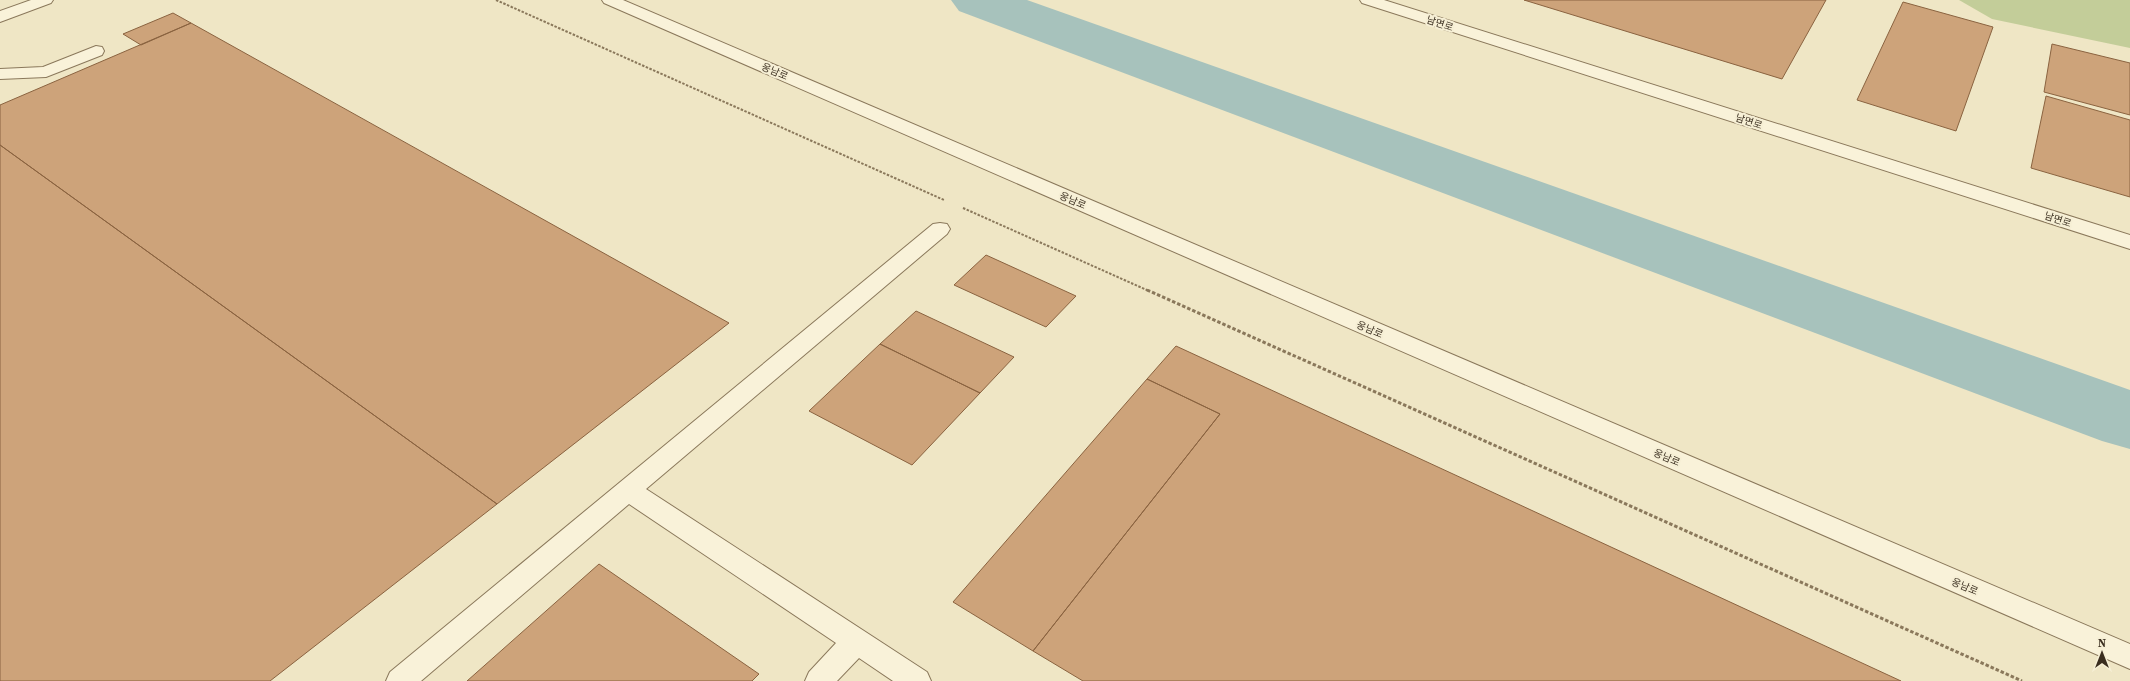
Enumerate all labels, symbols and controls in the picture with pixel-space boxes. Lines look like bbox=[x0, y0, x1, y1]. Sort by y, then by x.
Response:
street label: 남면로 bbox=[1425, 13, 1455, 34]
street label: 웅남로 bbox=[760, 60, 790, 83]
street label: 남면로 bbox=[1734, 111, 1764, 132]
street label: 웅남로 bbox=[1058, 189, 1088, 212]
street label: 남면로 bbox=[2043, 209, 2073, 230]
street label: 웅남로 bbox=[1355, 318, 1385, 341]
street label: 웅남로 bbox=[1652, 446, 1682, 469]
street label: 웅남로 bbox=[1950, 575, 1980, 598]
north arrow bbox=[2082, 633, 2122, 673]
text: N bbox=[2098, 636, 2106, 651]

